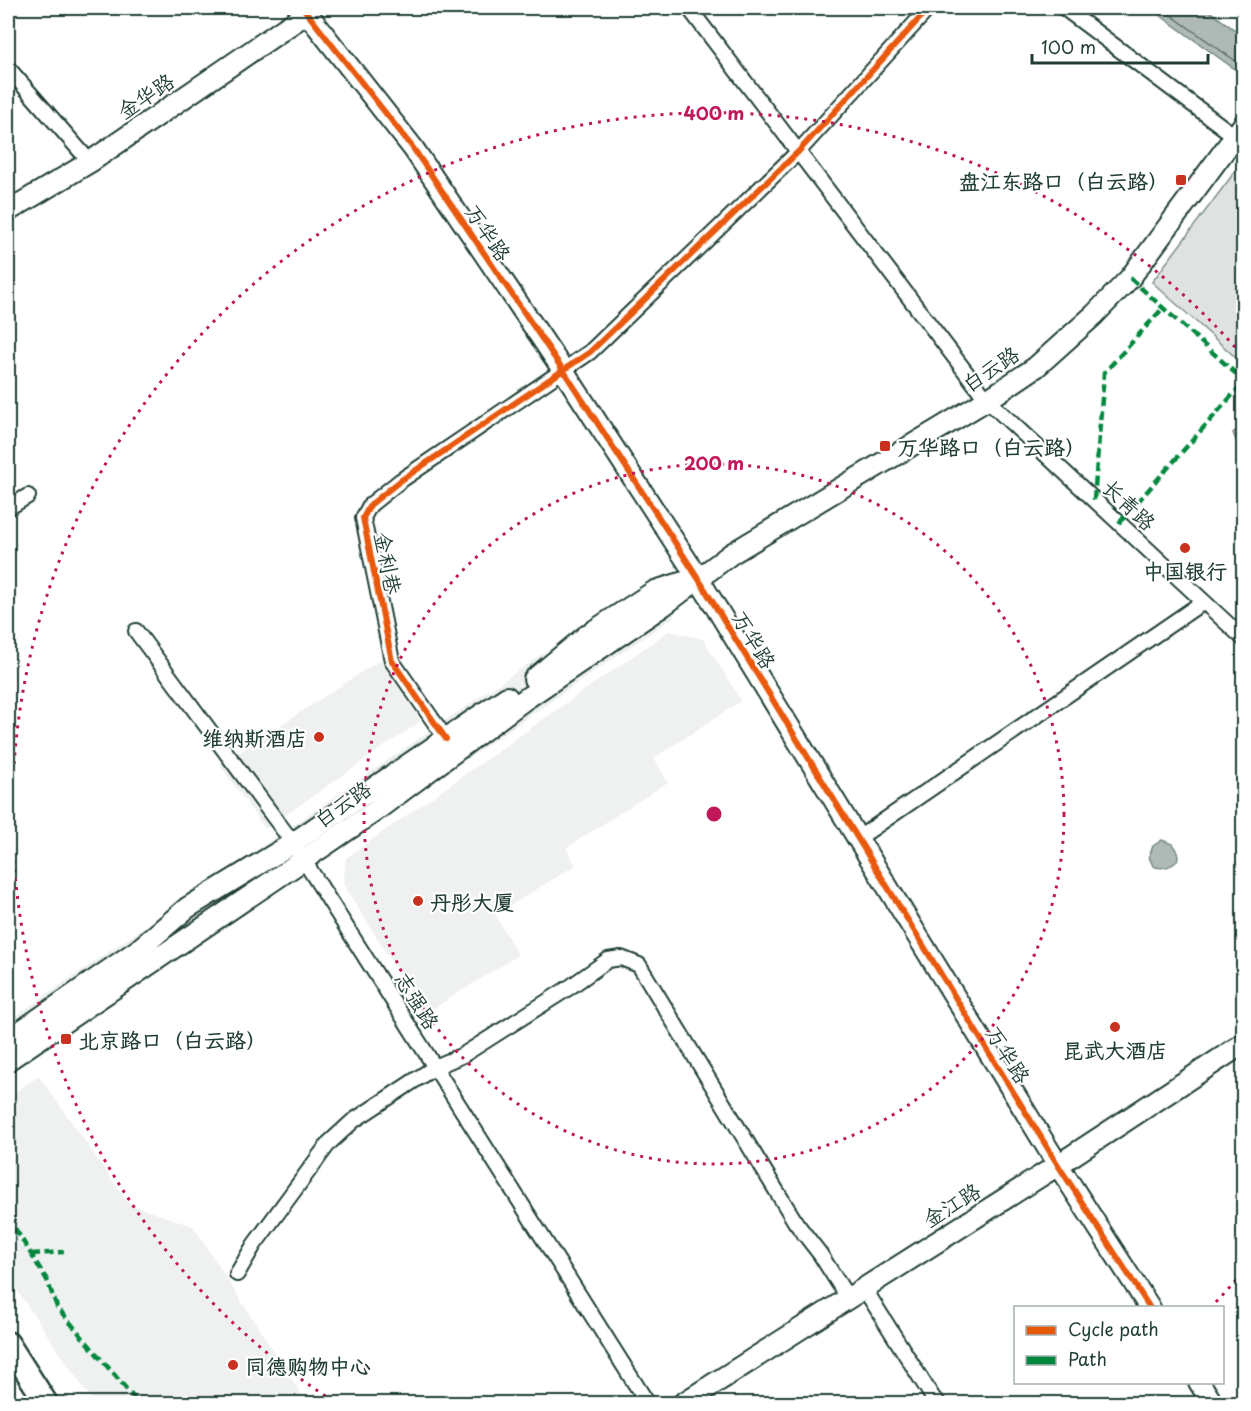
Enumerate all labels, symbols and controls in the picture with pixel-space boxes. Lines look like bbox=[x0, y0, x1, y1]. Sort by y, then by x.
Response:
scale bar bbox=[1032, 27, 1208, 65]
text: 100 m bbox=[1041, 33, 1096, 60]
street label: 金华路 bbox=[110, 64, 180, 126]
text: 400 m bbox=[684, 99, 744, 126]
place label: 盘江东路口（白云路） bbox=[959, 164, 1169, 196]
marker: 盘江东路口（白云路） bbox=[1174, 173, 1188, 187]
street label: 万华路 bbox=[458, 197, 520, 267]
street label: 白云路 bbox=[955, 337, 1025, 399]
place label: 万华路口（白云路） bbox=[897, 430, 1086, 462]
marker: 万华路口（白云路） bbox=[878, 439, 892, 453]
text: 200 m bbox=[684, 449, 744, 476]
street label: 长青路 bbox=[1096, 471, 1164, 537]
street label: 金利巷 bbox=[367, 529, 411, 597]
marker: 中国银行 bbox=[1178, 541, 1192, 555]
place label: 中国银行 bbox=[1143, 554, 1227, 586]
street label: 万华路 bbox=[725, 604, 785, 674]
place label: 维纳斯酒店 bbox=[202, 721, 307, 753]
marker: 维纳斯酒店 bbox=[312, 730, 326, 744]
street label: 白云路 bbox=[307, 772, 377, 834]
centre of rings bbox=[704, 804, 724, 824]
place label: 丹彤大厦 bbox=[430, 885, 514, 917]
marker: 丹彤大厦 bbox=[411, 894, 425, 908]
street label: 志强路 bbox=[388, 965, 448, 1035]
street label: 万华路 bbox=[979, 1019, 1039, 1089]
marker: 昆武大酒店 bbox=[1108, 1020, 1122, 1034]
place label: 北京路口（白云路） bbox=[78, 1023, 267, 1055]
marker: 北京路口（白云路） bbox=[59, 1032, 73, 1046]
place label: 昆武大酒店 bbox=[1063, 1033, 1168, 1065]
street label: 金江路 bbox=[916, 1174, 986, 1234]
legend bbox=[1014, 1306, 1224, 1384]
text: Cycle path bbox=[1068, 1315, 1159, 1342]
text: Path bbox=[1068, 1345, 1107, 1372]
place label: 同德购物中心 bbox=[245, 1349, 371, 1381]
marker: 同德购物中心 bbox=[226, 1358, 240, 1372]

